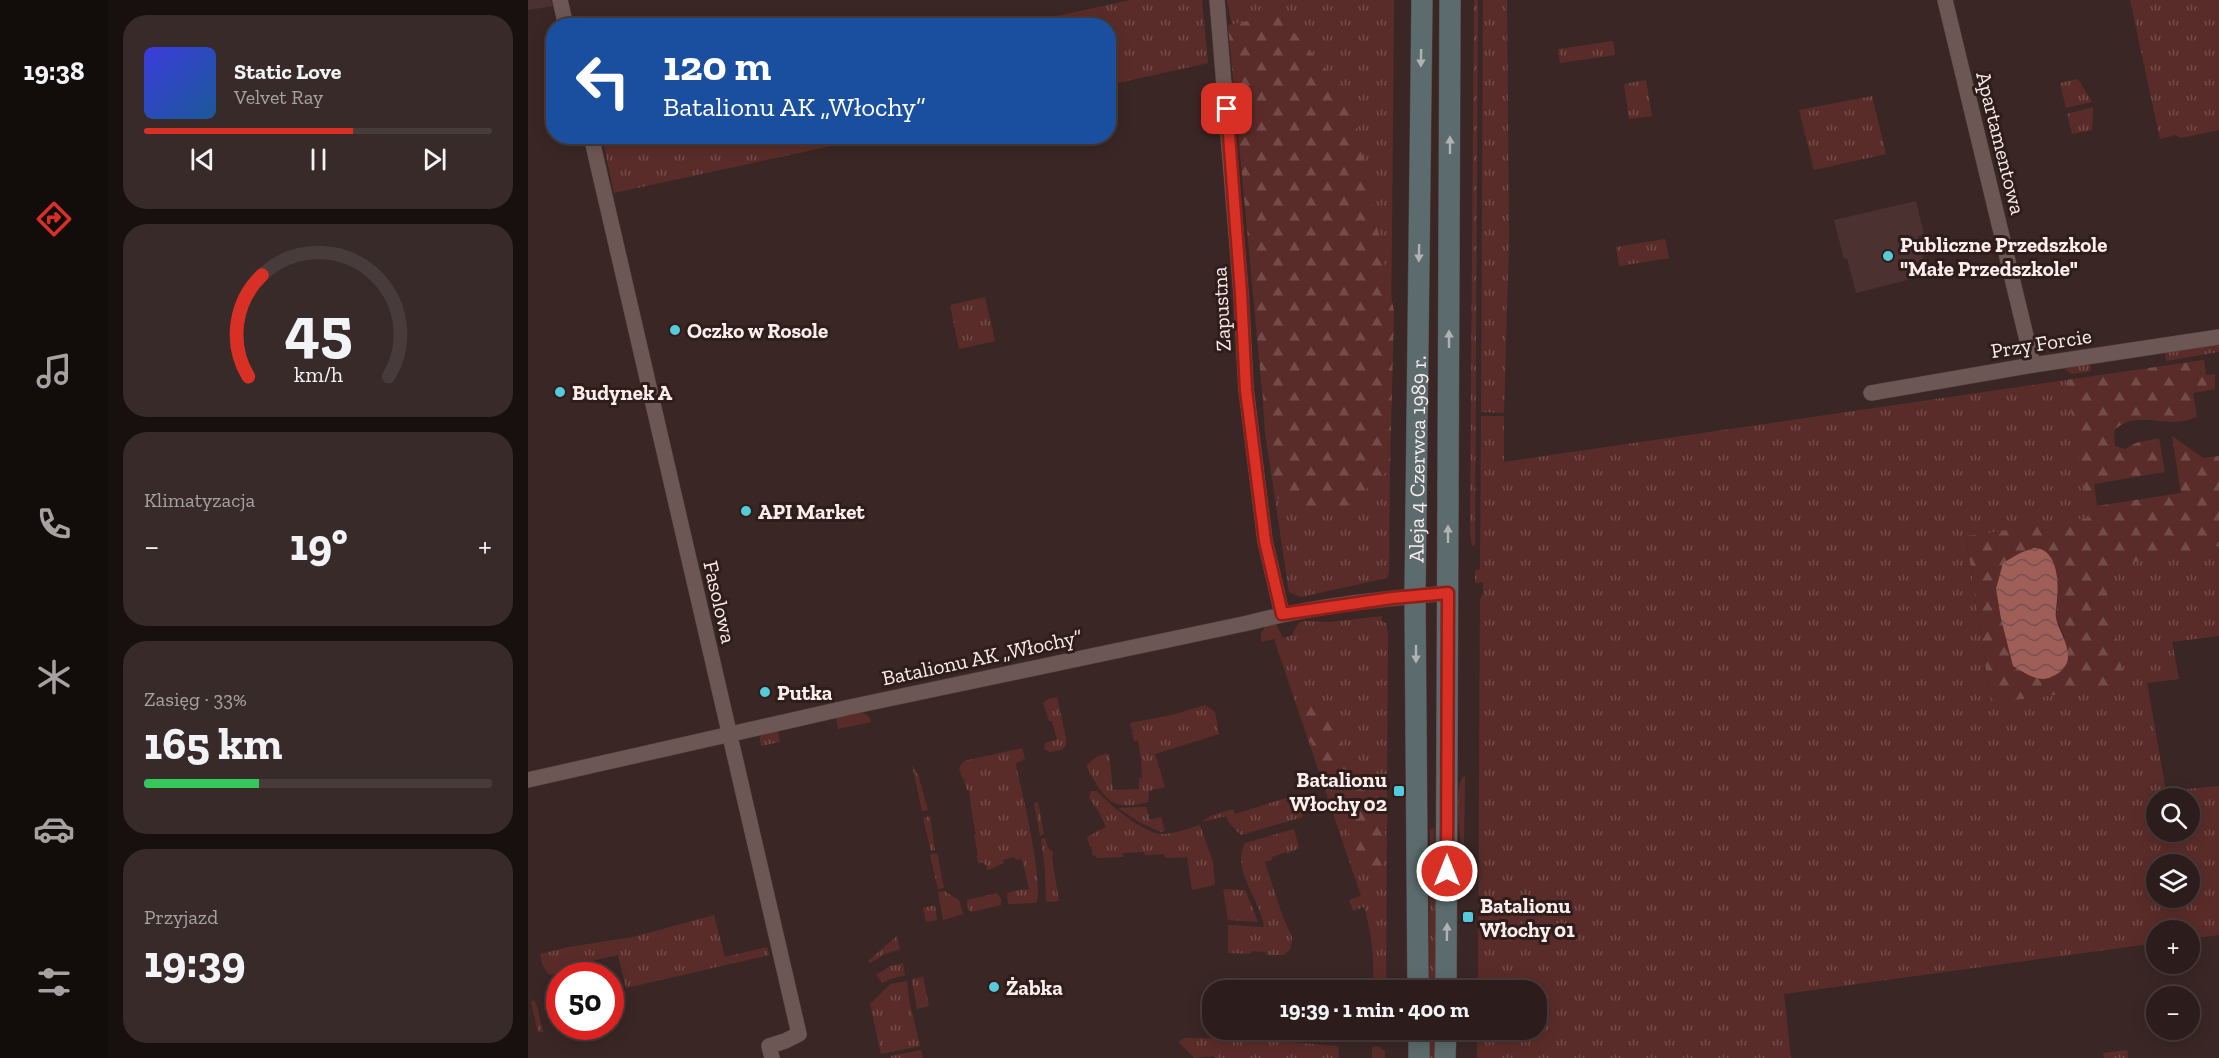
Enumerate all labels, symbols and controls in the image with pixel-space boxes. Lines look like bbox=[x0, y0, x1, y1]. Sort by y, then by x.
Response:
text: 120 m bbox=[663, 40, 771, 91]
icon: left bbox=[564, 42, 642, 120]
one-way arrow bbox=[1416, 49, 1426, 68]
text: 19:38 bbox=[24, 55, 85, 87]
text: Static Love bbox=[234, 58, 341, 85]
street label: Apartamentowa bbox=[1971, 69, 2031, 217]
pin bbox=[1201, 83, 1252, 134]
text: Velvet Ray bbox=[234, 85, 323, 109]
text: Batalionu AK „Włochy” bbox=[663, 91, 926, 123]
icon: arrive bbox=[1210, 92, 1243, 125]
one-way arrow bbox=[1445, 135, 1455, 154]
icon: previous bbox=[186, 143, 219, 176]
icon: pause bbox=[302, 143, 335, 176]
icon: next bbox=[418, 143, 451, 176]
icon: directions bbox=[33, 198, 75, 240]
place label: Publiczne Przedszkole "Małe Przedszkole" bbox=[1900, 232, 2107, 281]
one-way arrow bbox=[1414, 244, 1424, 263]
marker: Publiczne Przedszkole "Małe Przedszkole" bbox=[1881, 249, 1895, 263]
street label: Zapustna bbox=[1206, 266, 1236, 352]
text: 45 bbox=[284, 293, 352, 368]
place label: Oczko w Rosole bbox=[687, 318, 828, 343]
marker: Oczko w Rosole bbox=[668, 323, 682, 337]
street label: Przy Forcie bbox=[1989, 323, 2093, 363]
one-way arrow bbox=[1444, 330, 1454, 349]
icon: music bbox=[33, 350, 75, 392]
street label: Aleja 4 Czerwca 1989 r. bbox=[1403, 355, 1430, 563]
text: km/h bbox=[294, 363, 342, 388]
place label: Budynek A bbox=[572, 380, 673, 405]
marker: Budynek A bbox=[553, 385, 567, 399]
text: Klimatyzacja bbox=[144, 488, 255, 512]
place label: API Market bbox=[758, 499, 865, 524]
icon: phone bbox=[33, 503, 75, 545]
marker: API Market bbox=[739, 504, 753, 518]
text: 19° bbox=[290, 518, 348, 572]
one-way arrow bbox=[1443, 525, 1453, 544]
text: − bbox=[144, 526, 159, 565]
text: + bbox=[478, 526, 492, 565]
street label: Fasolowa bbox=[698, 558, 742, 646]
street label: Batalionu AK „Włochy” bbox=[879, 624, 1085, 690]
one-way arrow bbox=[1411, 645, 1421, 664]
icon: climate bbox=[33, 656, 75, 698]
place label: Putka bbox=[777, 680, 833, 705]
marker: Putka bbox=[758, 685, 772, 699]
text: Zasięg · 33% bbox=[144, 687, 247, 711]
text: 165 km bbox=[144, 717, 283, 771]
place label: Batalionu Włochy 02 bbox=[1290, 767, 1387, 816]
marker: Batalionu Włochy 02 bbox=[1392, 784, 1406, 798]
map controls bbox=[2146, 788, 2200, 1040]
button: search bbox=[2146, 788, 2200, 842]
icon: car bbox=[33, 808, 75, 850]
position arrow bbox=[1415, 839, 1479, 903]
button: layers bbox=[2146, 854, 2200, 908]
place label: Batalionu Włochy 01 bbox=[1480, 893, 1575, 942]
text: Przyjazd bbox=[144, 905, 218, 929]
marker: Batalionu Włochy 01 bbox=[1461, 910, 1475, 924]
button: + bbox=[2146, 920, 2200, 974]
one-way arrow bbox=[1442, 922, 1452, 941]
text: 19:39 bbox=[144, 935, 245, 989]
icon: filters bbox=[33, 961, 75, 1003]
speed limit sign: 50 bbox=[546, 962, 624, 1040]
place label: Żabka bbox=[1006, 975, 1063, 1000]
marker: Żabka bbox=[987, 980, 1001, 994]
button: − bbox=[2146, 986, 2200, 1040]
text: 19:39 · 1 min · 400 m bbox=[1280, 996, 1469, 1023]

